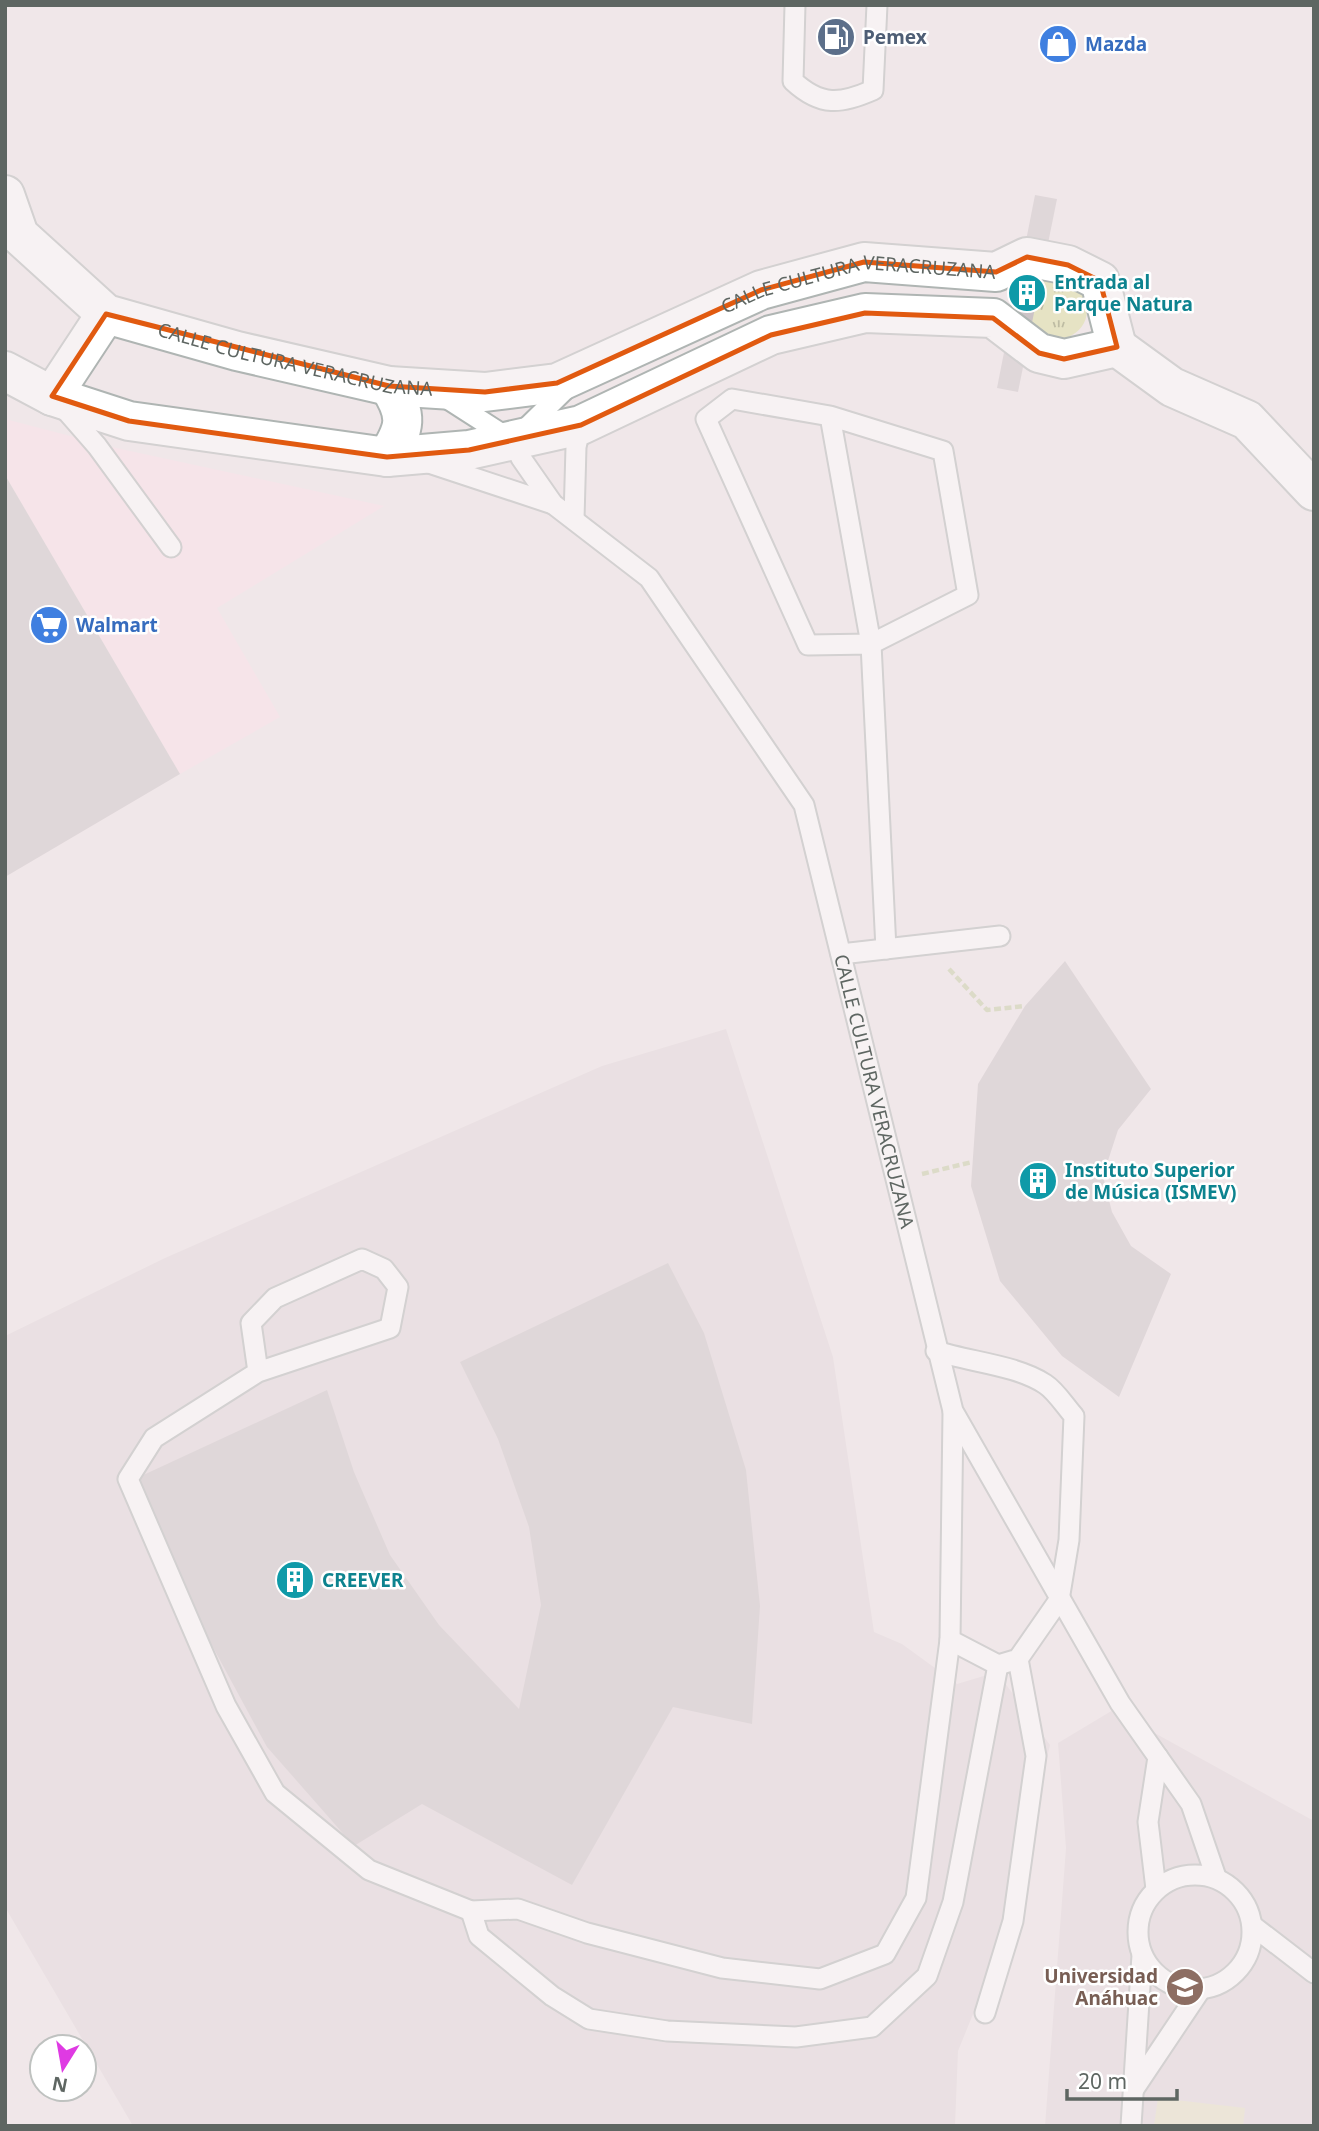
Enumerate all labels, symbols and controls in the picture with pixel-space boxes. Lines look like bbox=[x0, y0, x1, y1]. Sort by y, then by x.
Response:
fuel station icon: Pemex bbox=[815, 16, 857, 58]
shop icon: Mazda bbox=[1037, 23, 1079, 65]
place label: Pemex bbox=[863, 24, 927, 50]
place label: Mazda bbox=[1085, 31, 1147, 57]
street label: CALLE CULTURA VERACRUZANA bbox=[717, 249, 998, 320]
place label: Entrada al Parque Natura bbox=[1054, 269, 1193, 317]
building icon: Entrada al Parque Natura bbox=[1006, 272, 1048, 314]
street label: CALLE CULTURA VERACRUZANA bbox=[155, 316, 434, 402]
supermarket icon: Walmart bbox=[28, 604, 70, 646]
place label: Walmart bbox=[76, 612, 158, 638]
street label: CALLE CULTURA VERACRUZANA bbox=[828, 952, 921, 1232]
place label: Instituto Superior de Música (ISMEV) bbox=[1065, 1157, 1237, 1205]
building icon: Instituto Superior de Música (ISMEV) bbox=[1017, 1160, 1059, 1202]
building icon: CREEVER bbox=[274, 1559, 316, 1601]
place label: CREEVER bbox=[322, 1567, 404, 1593]
place label: Universidad Anáhuac bbox=[1044, 1963, 1158, 2011]
school or university icon: Universidad Anáhuac bbox=[1164, 1966, 1206, 2008]
north arrow bbox=[28, 2033, 98, 2103]
scale bar bbox=[1067, 2058, 1177, 2102]
text: 20 m bbox=[1078, 2067, 1127, 2095]
text: N bbox=[50, 2070, 70, 2099]

